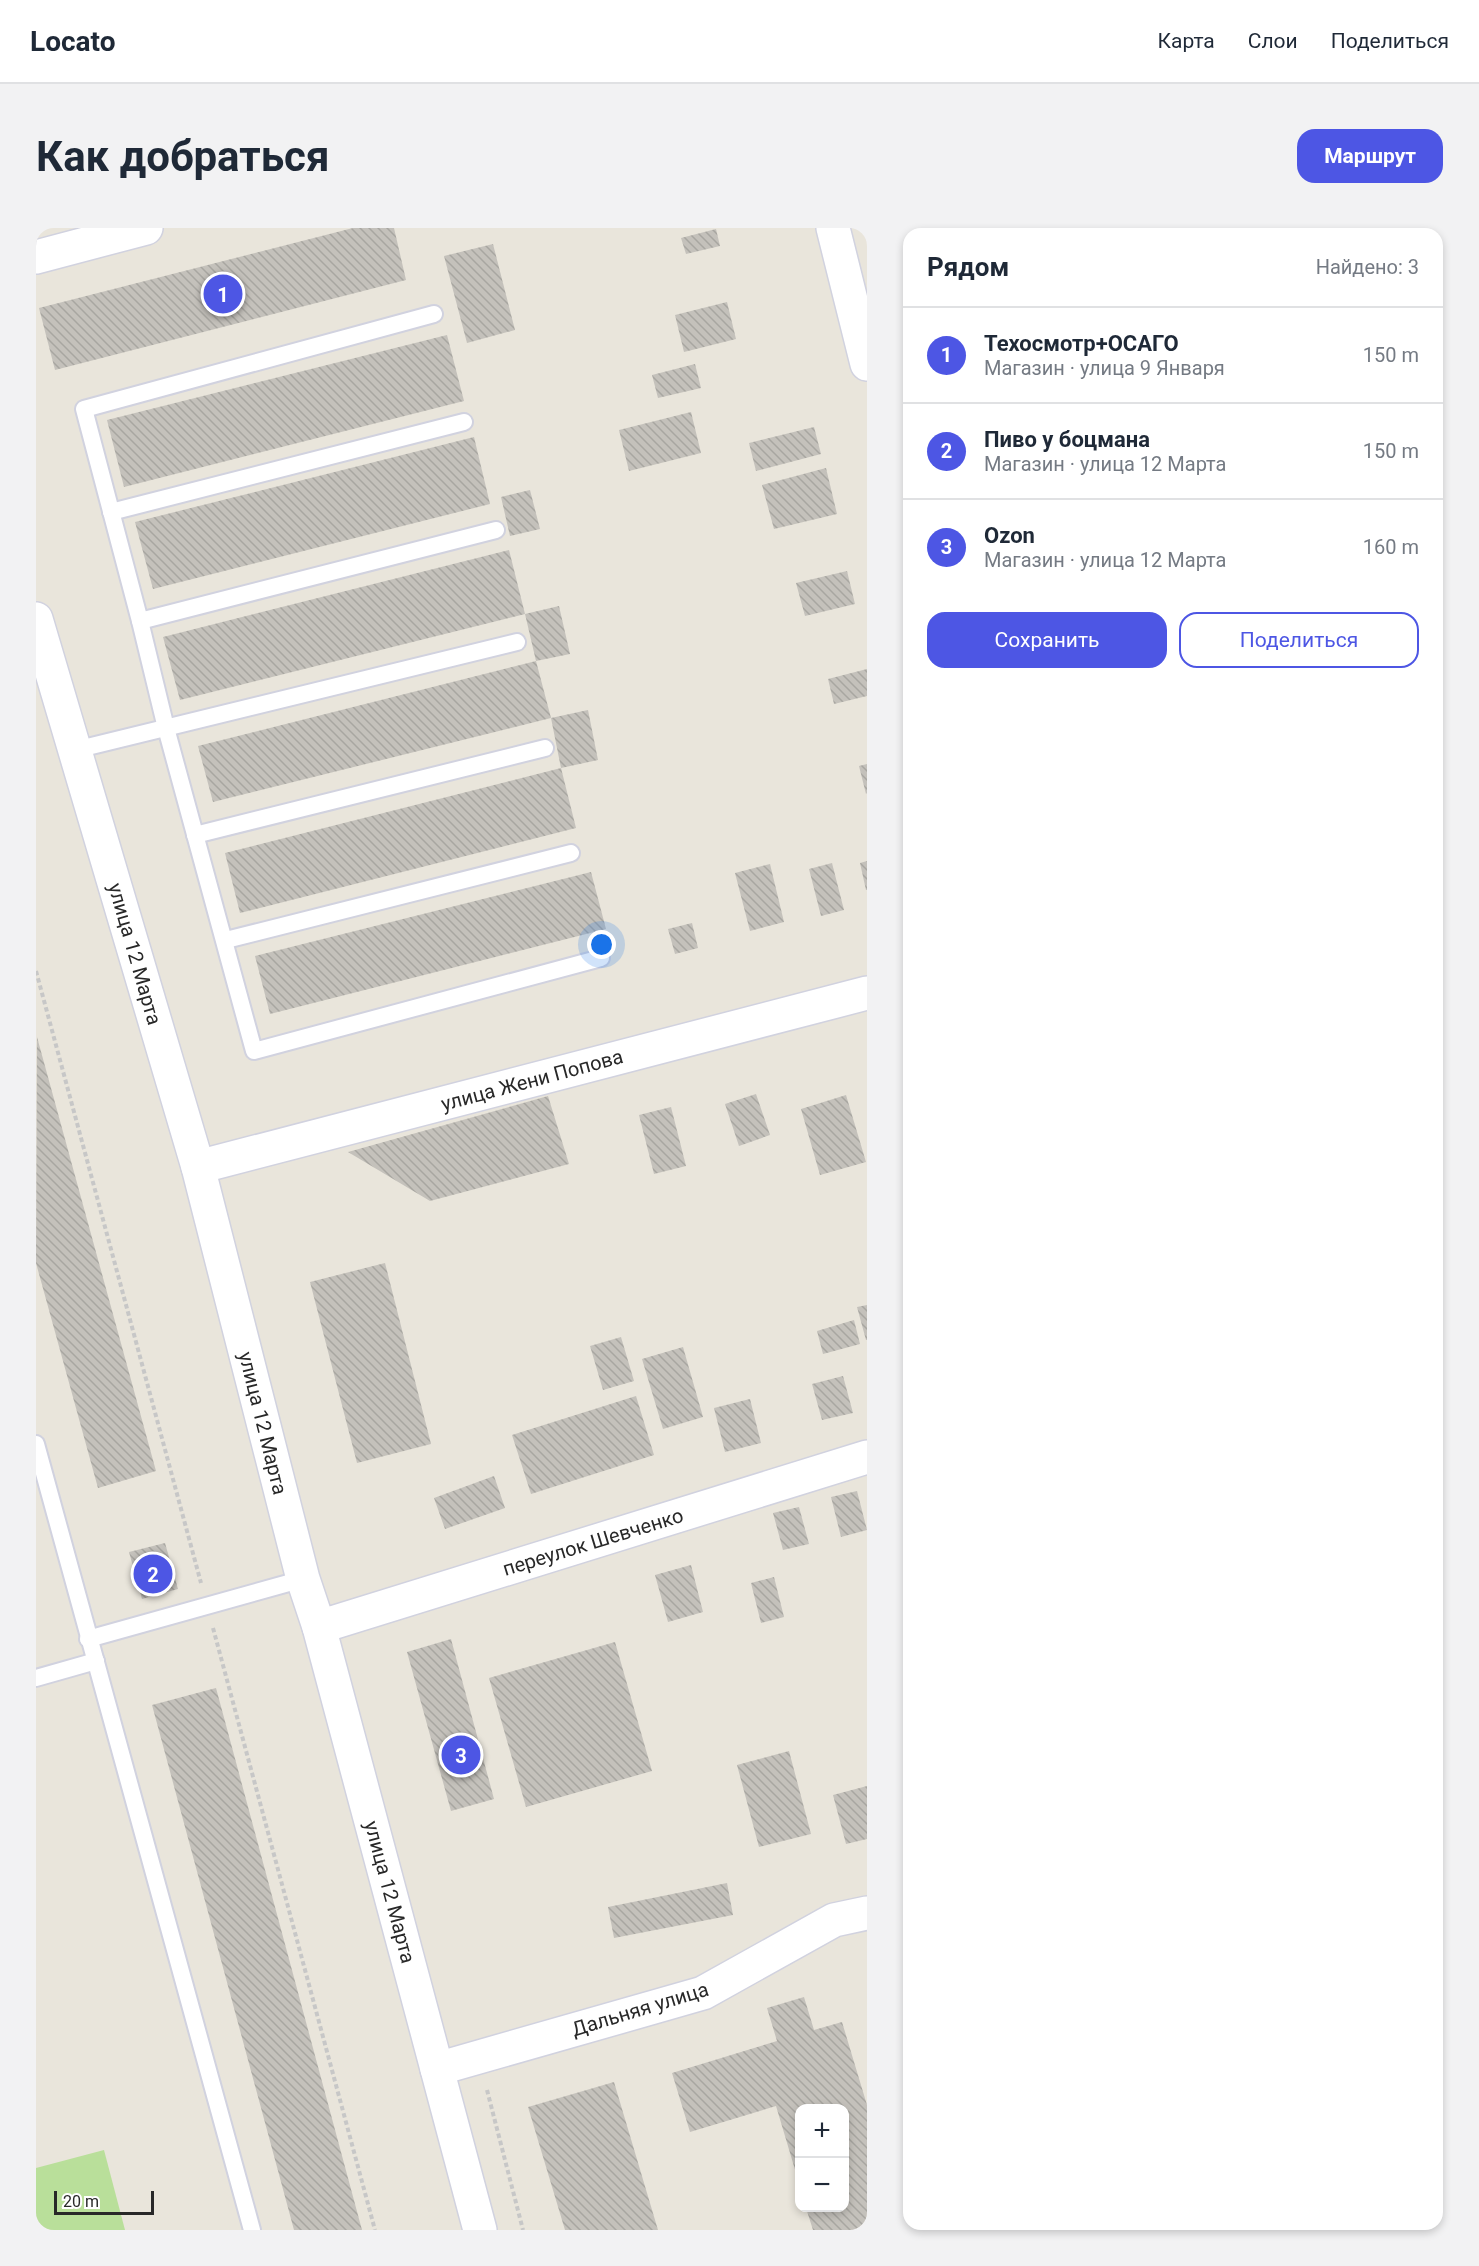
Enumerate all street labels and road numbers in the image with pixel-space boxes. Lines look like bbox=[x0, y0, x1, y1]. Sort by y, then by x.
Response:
street label: улица 12 Марта bbox=[103, 880, 167, 1028]
street label: улица Жени Попова bbox=[438, 1044, 626, 1116]
street label: улица 12 Марта bbox=[234, 1349, 292, 1497]
street label: переулок Шевченко bbox=[500, 1503, 686, 1581]
street label: улица 12 Марта bbox=[359, 1818, 421, 1966]
street label: Дальняя улица bbox=[569, 1977, 711, 2041]

